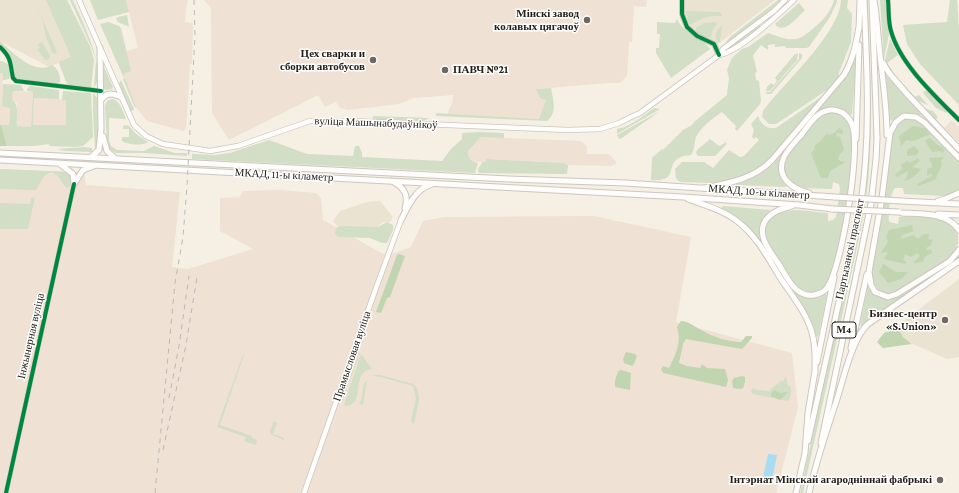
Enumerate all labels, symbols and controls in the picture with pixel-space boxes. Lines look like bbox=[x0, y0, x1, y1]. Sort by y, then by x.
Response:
place label: Мінскі завод колавых цягачоў bbox=[494, 7, 579, 33]
marker: Мінскі завод колавых цягачоў bbox=[582, 15, 592, 25]
place label: Цех сварки и сборки автобусов bbox=[280, 47, 365, 73]
marker: Цех сварки и сборки автобусов bbox=[368, 55, 378, 65]
place label: ПАВЧ №21 bbox=[453, 63, 508, 77]
marker: ПАВЧ №21 bbox=[440, 65, 450, 75]
street label: вуліца Машынабудаўнікоў bbox=[314, 114, 438, 132]
street label: МКАД, 11-ы кіламетр bbox=[234, 166, 334, 184]
street label: МКАД, 10-ы кіламетр bbox=[708, 182, 810, 202]
street label: Партызанскі праспект bbox=[833, 197, 867, 301]
street label: Інжынерная вуліца bbox=[15, 292, 47, 380]
place label: Бизнес-центр «S.Union» bbox=[869, 307, 937, 333]
street label: Прамысловая вуліца bbox=[330, 309, 374, 403]
marker: Бизнес-центр «S.Union» bbox=[940, 315, 950, 325]
road number: М4 bbox=[832, 322, 856, 338]
place label: Інтэрнат Мінскай агародніннай фабрыкі bbox=[729, 473, 932, 487]
marker: Інтэрнат Мінскай агародніннай фабрыкі bbox=[935, 475, 945, 485]

